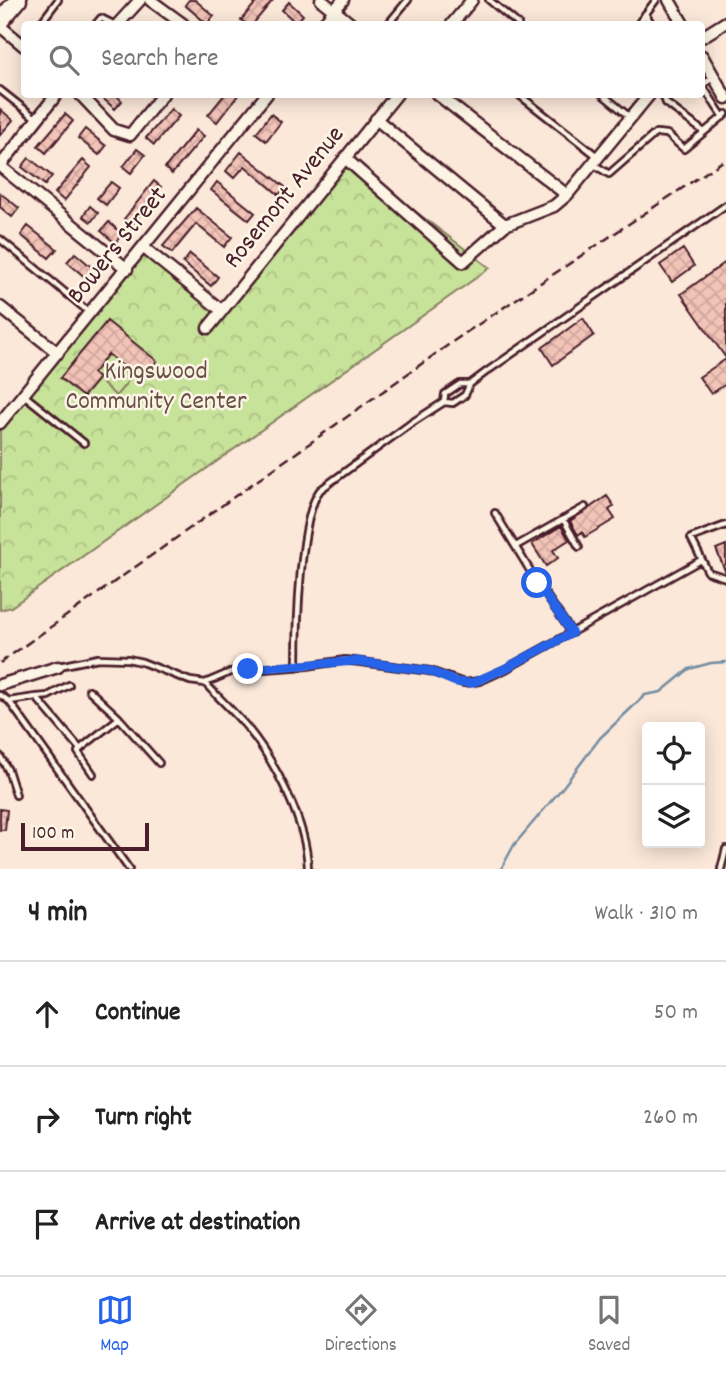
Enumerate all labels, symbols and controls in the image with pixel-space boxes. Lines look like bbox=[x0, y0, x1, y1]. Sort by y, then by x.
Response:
search box bbox=[21, 21, 705, 98]
icon: search bbox=[45, 41, 83, 79]
text: Search here bbox=[101, 41, 219, 78]
street label: Rosemont Avenue bbox=[216, 118, 354, 278]
street label: Bowers Street bbox=[59, 179, 177, 313]
park label: Kingswood Community Center bbox=[65, 354, 247, 421]
route start bbox=[521, 567, 552, 598]
route end bbox=[232, 653, 263, 684]
map controls bbox=[642, 722, 705, 848]
button: locate bbox=[642, 722, 705, 785]
button: layers bbox=[642, 785, 705, 848]
scale bar bbox=[21, 820, 149, 852]
text: 100 m bbox=[32, 821, 74, 848]
text: 4 min bbox=[28, 893, 87, 936]
text: Walk · 310 m bbox=[594, 898, 698, 931]
icon: ahead bbox=[28, 995, 66, 1033]
text: Continue bbox=[95, 995, 180, 1032]
text: 50 m bbox=[654, 997, 698, 1030]
icon: right bbox=[28, 1100, 66, 1138]
text: Turn right bbox=[95, 1100, 192, 1137]
text: 260 m bbox=[643, 1102, 698, 1135]
icon: arrive bbox=[28, 1205, 66, 1243]
text: Arrive at destination bbox=[95, 1205, 300, 1242]
tab: Map bbox=[96, 1291, 134, 1360]
tab: Directions bbox=[325, 1291, 397, 1360]
tab: Saved bbox=[588, 1291, 630, 1360]

